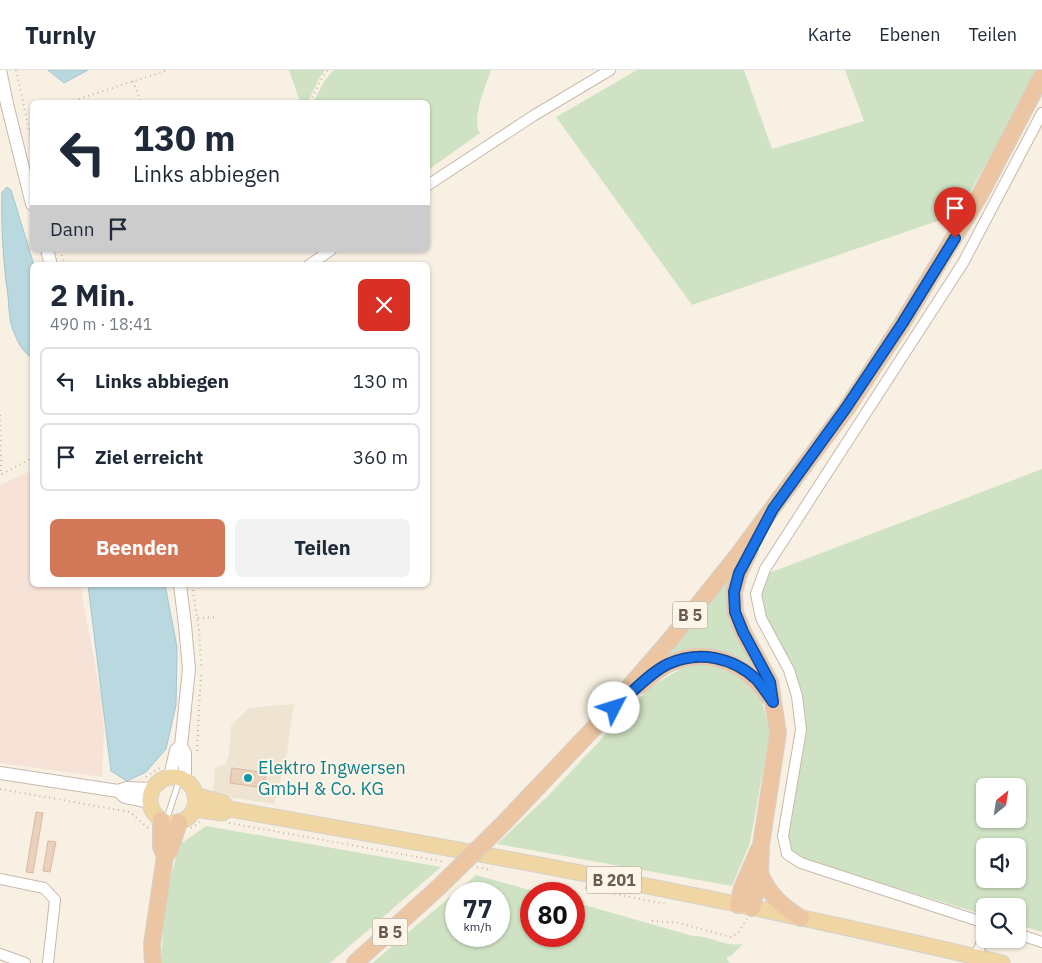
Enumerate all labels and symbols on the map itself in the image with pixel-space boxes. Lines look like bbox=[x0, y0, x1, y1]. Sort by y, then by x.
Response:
pin bbox=[934, 187, 976, 238]
road number: B 5 bbox=[672, 602, 708, 628]
position arrow bbox=[587, 681, 639, 733]
place label: Elektro Ingwersen GmbH & Co. KG bbox=[258, 756, 406, 800]
marker: Elektro Ingwersen GmbH & Co. KG bbox=[242, 772, 254, 784]
north arrow bbox=[976, 778, 1026, 828]
road number: B 201 bbox=[586, 866, 642, 894]
speed limit sign: 80 bbox=[520, 882, 585, 947]
road number: B 5 bbox=[372, 919, 408, 946]

